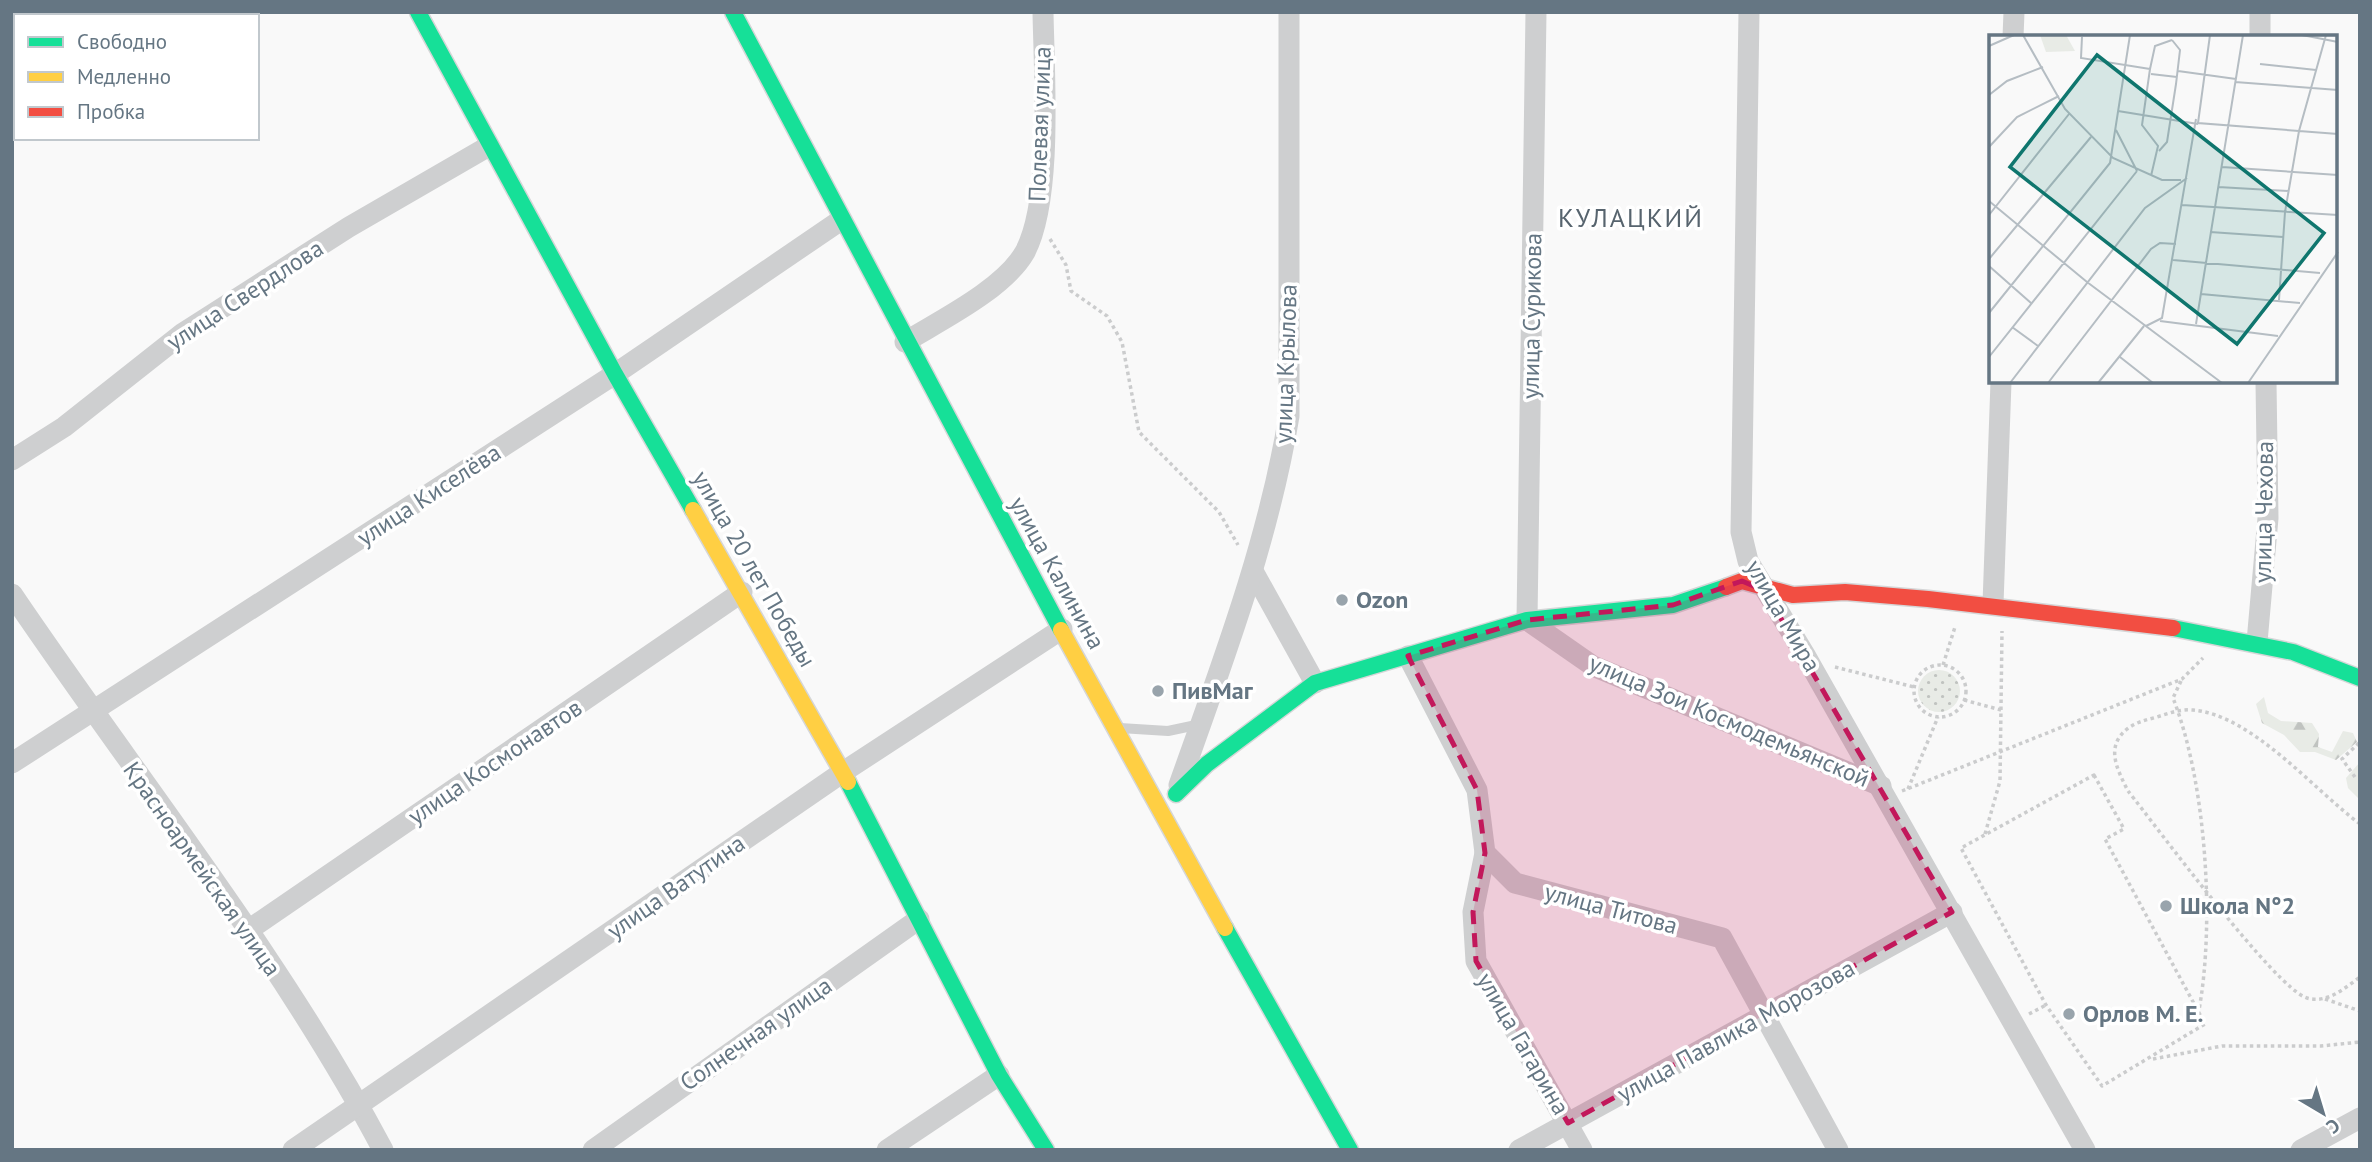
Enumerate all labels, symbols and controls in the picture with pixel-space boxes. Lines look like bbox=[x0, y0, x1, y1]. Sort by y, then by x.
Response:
legend bbox=[14, 14, 259, 140]
text: Свободно bbox=[77, 28, 167, 55]
inset map bbox=[1989, 35, 2337, 383]
street label: Полевая улица bbox=[1021, 46, 1058, 202]
text: Медленно bbox=[77, 63, 171, 90]
text: Пробка bbox=[77, 98, 145, 125]
district label: КУЛАЦКИЙ bbox=[1558, 201, 1704, 234]
street label: улица Свердлова bbox=[160, 232, 329, 357]
street label: улица Сурикова bbox=[1515, 233, 1548, 399]
street label: улица Крылова bbox=[1267, 284, 1304, 444]
street label: улица Киселёва bbox=[351, 437, 506, 553]
street label: улица Чехова bbox=[2247, 441, 2280, 583]
street label: улица 20 лет Победы bbox=[686, 465, 823, 672]
street label: улица Калинина bbox=[1003, 491, 1112, 655]
street label: улица Мира bbox=[1739, 554, 1828, 677]
place label: Ozon bbox=[1356, 584, 1408, 615]
marker: Ozon bbox=[1334, 592, 1350, 608]
street label: улица Зои Космодемьянской bbox=[1584, 647, 1874, 794]
place label: ПивМаг bbox=[1172, 675, 1254, 706]
marker: ПивМаг bbox=[1150, 683, 1166, 699]
street label: улица Космонавтов bbox=[402, 692, 588, 831]
street label: Красноармейская улица bbox=[117, 755, 288, 982]
street label: улица Ватутина bbox=[601, 828, 751, 946]
street label: улица Титова bbox=[1541, 876, 1681, 941]
place label: Школа N°2 bbox=[2180, 890, 2295, 921]
marker: Школа N°2 bbox=[2158, 898, 2174, 914]
street label: улица Павлика Морозова bbox=[1611, 952, 1860, 1109]
street label: улица Гагарина bbox=[1470, 967, 1577, 1120]
street label: Солнечная улица bbox=[674, 970, 838, 1097]
place label: Орлов М. Е. bbox=[2083, 998, 2203, 1029]
marker: Орлов М. Е. bbox=[2061, 1006, 2077, 1022]
north arrow bbox=[2288, 1078, 2358, 1148]
text: С bbox=[2322, 1114, 2345, 1139]

